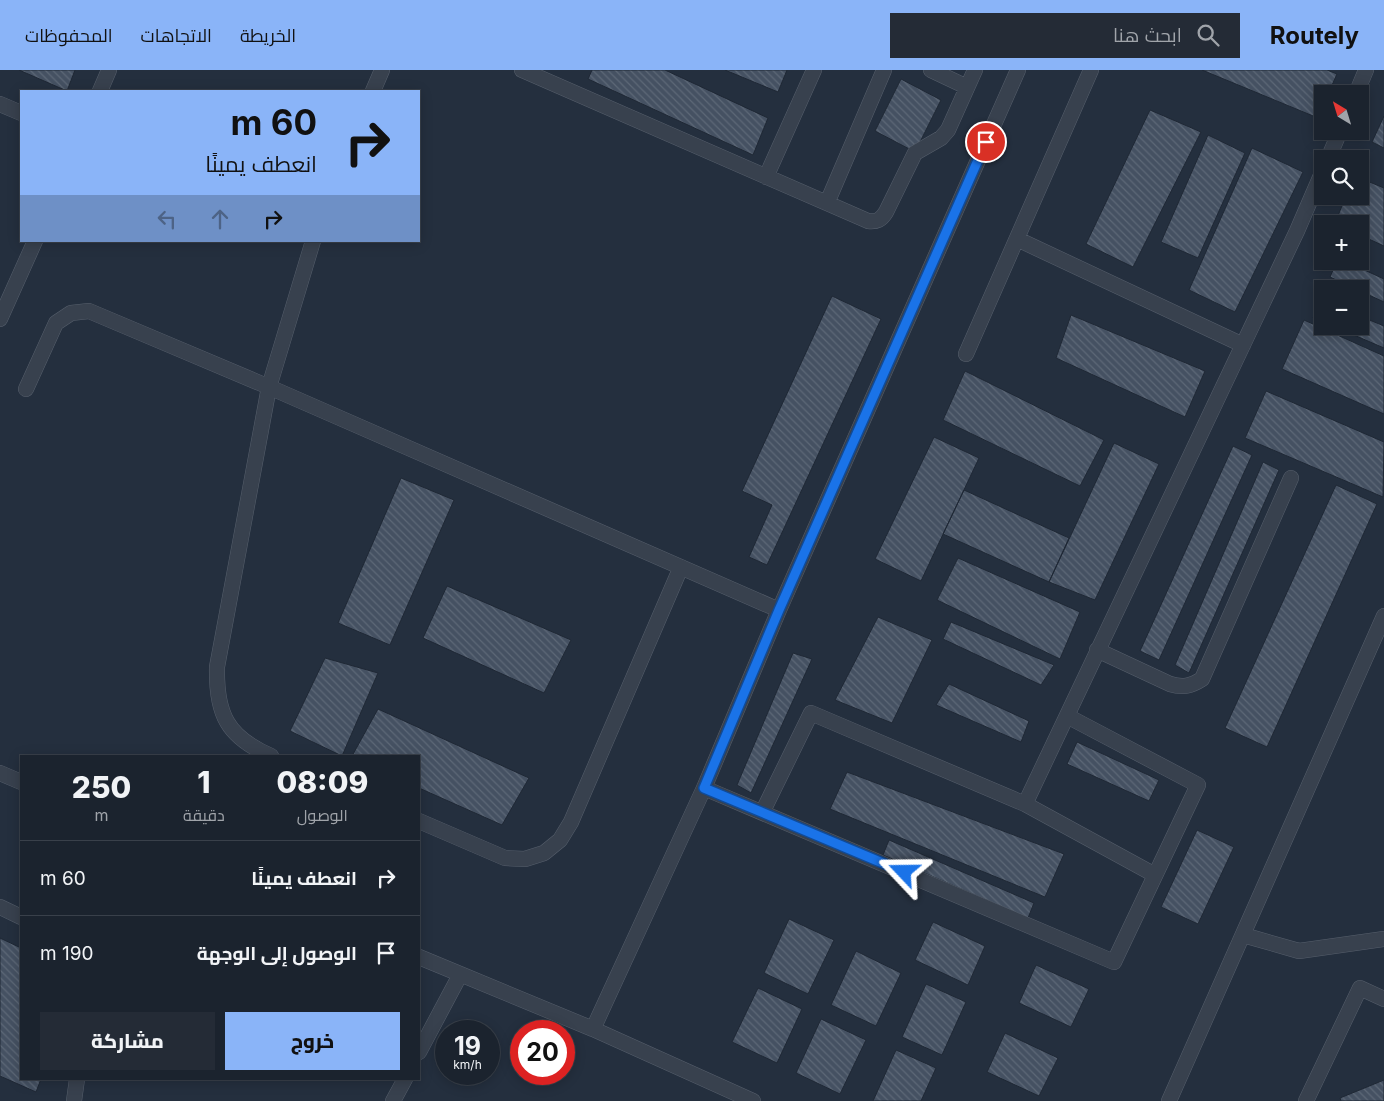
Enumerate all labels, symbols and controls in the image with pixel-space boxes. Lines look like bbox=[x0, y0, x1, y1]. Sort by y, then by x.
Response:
search box bbox=[890, 13, 1240, 58]
icon: search bbox=[1194, 21, 1222, 49]
text: Routely bbox=[1270, 21, 1359, 50]
text: ابحث هنا bbox=[1113, 24, 1182, 47]
text: المحفوظات bbox=[25, 25, 113, 46]
text: الاتجاهات bbox=[141, 25, 212, 46]
text: الخريطة bbox=[240, 25, 296, 46]
north arrow bbox=[1314, 85, 1369, 140]
map controls bbox=[1314, 85, 1369, 335]
text: 60 m bbox=[230, 101, 317, 143]
icon: right bbox=[335, 110, 400, 175]
pin bbox=[965, 121, 1007, 163]
icon: arrive bbox=[972, 128, 1000, 156]
button: search bbox=[1314, 150, 1369, 205]
text: انعطف يمينًا bbox=[205, 151, 317, 177]
icon: left bbox=[153, 205, 181, 233]
icon: ahead bbox=[206, 205, 234, 233]
icon: right bbox=[259, 205, 287, 233]
button: + bbox=[1314, 215, 1369, 270]
button: − bbox=[1314, 280, 1369, 335]
text: 1 bbox=[197, 764, 210, 800]
text: 08:09 bbox=[276, 764, 368, 800]
text: 250 bbox=[72, 769, 131, 805]
text: m bbox=[95, 805, 109, 825]
text: دقيقة bbox=[183, 805, 225, 825]
text: الوصول bbox=[297, 805, 348, 825]
position arrow bbox=[877, 845, 929, 897]
icon: right bbox=[372, 864, 400, 892]
text: 60 m bbox=[40, 867, 86, 890]
text: انعطف يمينًا bbox=[251, 867, 357, 890]
icon: arrive bbox=[372, 939, 400, 967]
text: 190 m bbox=[40, 942, 94, 965]
text: الوصول إلى الوجهة bbox=[197, 942, 357, 965]
button: مشاركة bbox=[40, 1012, 215, 1070]
button: خروج bbox=[225, 1012, 400, 1070]
speed limit sign: 20 bbox=[510, 1020, 575, 1085]
text: 19 bbox=[454, 1031, 481, 1061]
text: km/h bbox=[453, 1057, 482, 1072]

